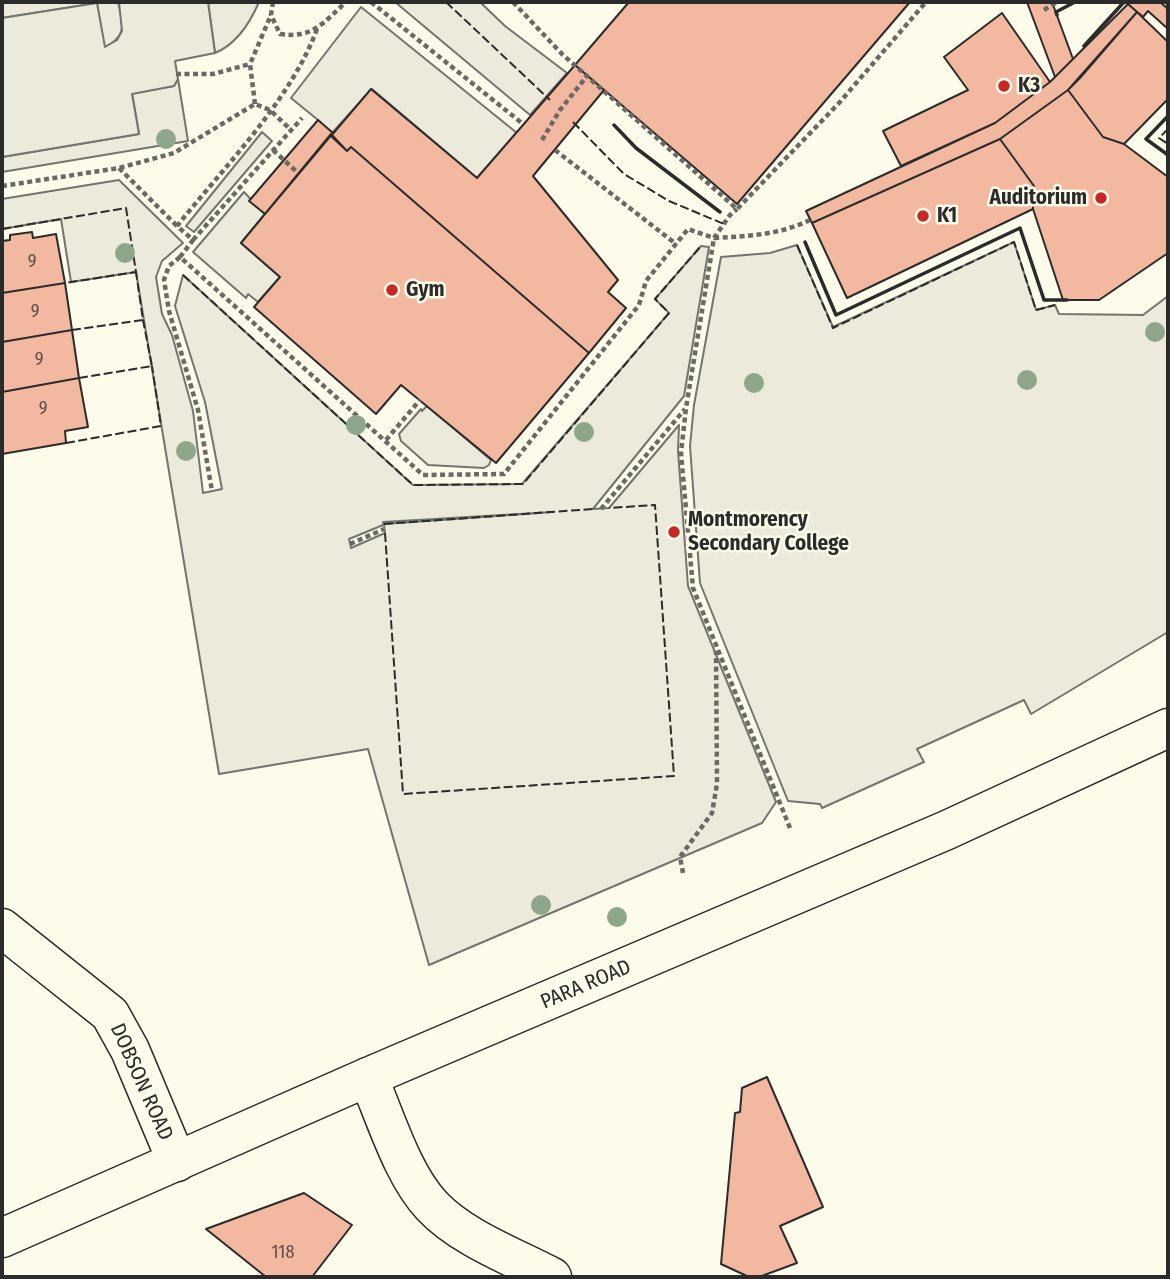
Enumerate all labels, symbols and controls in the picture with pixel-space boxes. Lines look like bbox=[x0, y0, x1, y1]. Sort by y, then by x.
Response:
place label: K3 bbox=[1018, 73, 1040, 99]
marker: K3 bbox=[996, 78, 1012, 94]
place label: Auditorium bbox=[990, 185, 1087, 211]
marker: Auditorium bbox=[1093, 190, 1109, 206]
place label: K1 bbox=[937, 203, 957, 229]
marker: K1 bbox=[915, 208, 931, 224]
house number: 9 bbox=[28, 251, 36, 273]
place label: Gym bbox=[406, 277, 444, 303]
marker: Gym bbox=[384, 282, 400, 298]
house number: 9 bbox=[31, 301, 39, 323]
house number: 9 bbox=[35, 349, 43, 371]
house number: 9 bbox=[39, 398, 47, 420]
place label: Montmorency Secondary College bbox=[688, 507, 849, 557]
marker: Montmorency Secondary College bbox=[666, 524, 682, 540]
street label: PARA ROAD bbox=[537, 955, 635, 1015]
street label: DOBSON ROAD bbox=[104, 1020, 178, 1144]
house number: 118 bbox=[272, 1242, 294, 1264]

